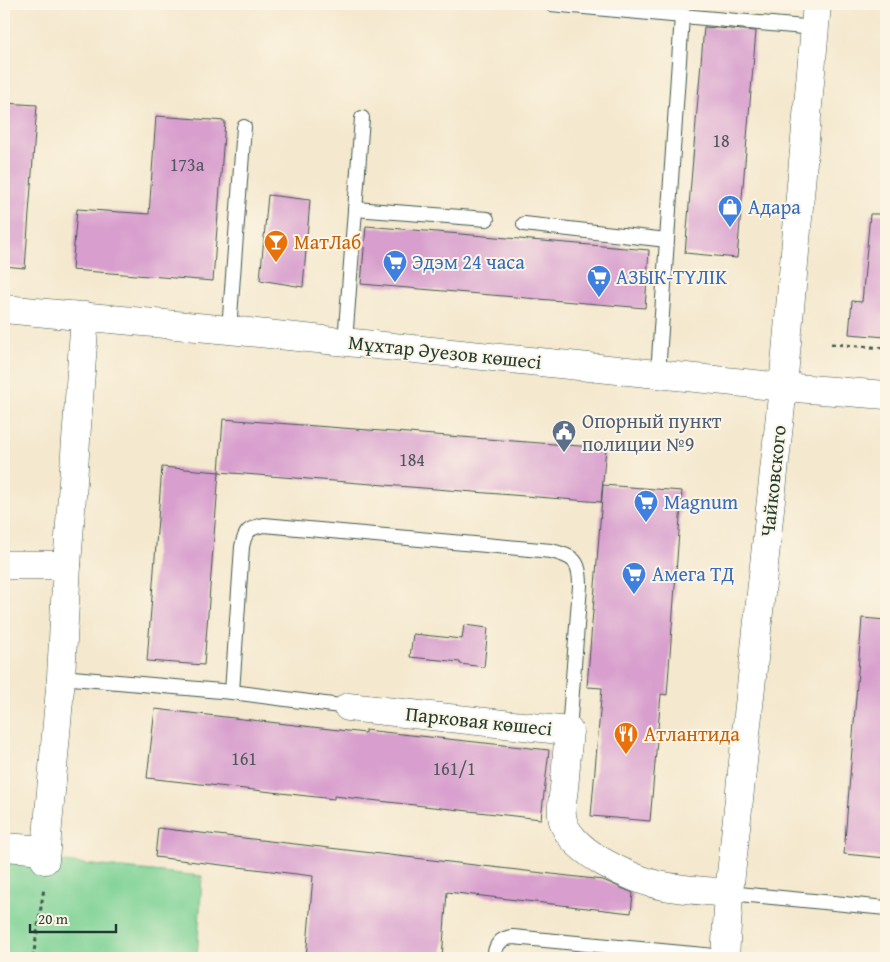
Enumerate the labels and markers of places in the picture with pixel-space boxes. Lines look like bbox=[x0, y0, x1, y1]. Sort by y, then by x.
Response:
place label: Адара bbox=[748, 192, 801, 221]
shop icon: Адара bbox=[717, 194, 743, 228]
place label: МатЛаб bbox=[294, 227, 361, 256]
bar icon: МатЛаб bbox=[263, 229, 289, 263]
place label: Эдэм 24 часа bbox=[412, 247, 525, 276]
supermarket icon: Эдэм 24 часа bbox=[382, 249, 408, 283]
place label: АЗЫК-TYЛIK bbox=[616, 262, 727, 291]
supermarket icon: АЗЫК-TYЛIK bbox=[586, 264, 612, 298]
place label: Опорный пункт полиции №9 bbox=[582, 406, 722, 458]
public building icon: Опорный пункт полиции №9 bbox=[551, 419, 577, 453]
place label: Magnum bbox=[664, 487, 739, 516]
supermarket icon: Magnum bbox=[633, 489, 659, 523]
place label: Амега ТД bbox=[652, 559, 734, 588]
supermarket icon: Амега ТД bbox=[621, 561, 647, 595]
place label: Атлантида bbox=[644, 719, 740, 748]
restaurant icon: Атлантида bbox=[613, 721, 639, 755]

